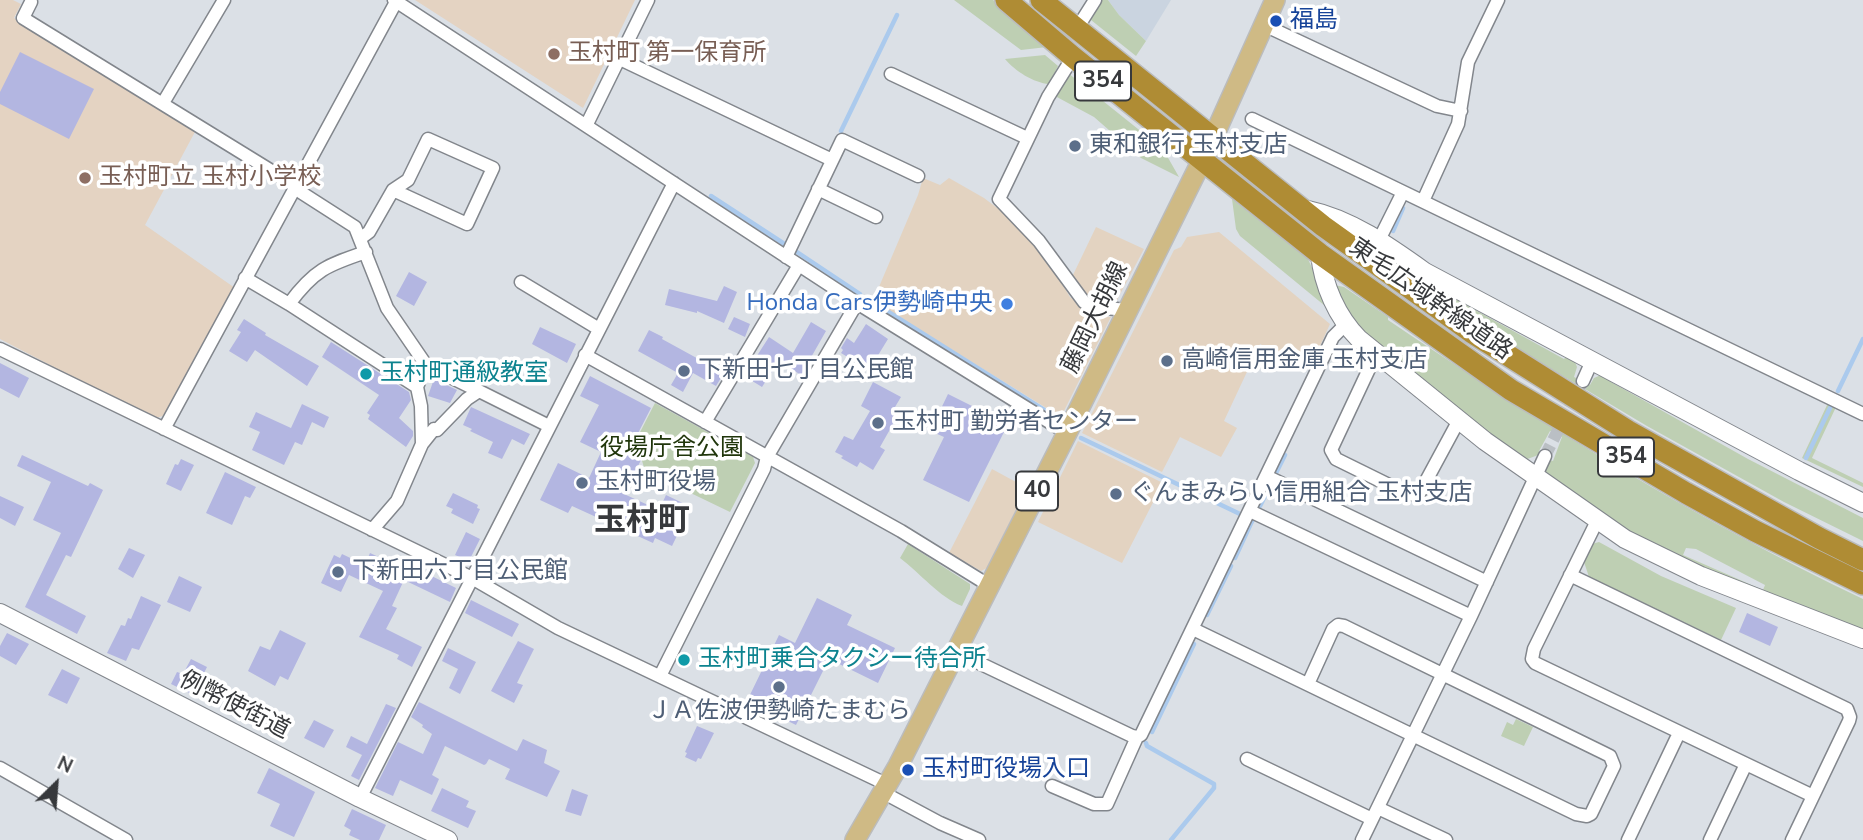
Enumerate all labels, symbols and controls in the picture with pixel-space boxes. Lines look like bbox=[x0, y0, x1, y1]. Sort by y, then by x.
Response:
place label: 福島 bbox=[1290, 7, 1338, 35]
marker: 福島 bbox=[1268, 13, 1284, 29]
place label: 玉村町 第一保育所 bbox=[568, 40, 766, 68]
marker: 玉村町 第一保育所 bbox=[546, 46, 562, 62]
road number: 354 bbox=[1075, 61, 1131, 100]
place label: 東和銀行 玉村支店 bbox=[1089, 132, 1287, 160]
marker: 東和銀行 玉村支店 bbox=[1067, 138, 1083, 154]
place label: 玉村町立 玉村小学校 bbox=[99, 164, 321, 192]
marker: 玉村町立 玉村小学校 bbox=[77, 170, 93, 186]
street label: 東毛広域幹線道路 bbox=[1343, 233, 1517, 367]
street label: 藤岡大胡線 bbox=[1057, 258, 1135, 378]
place label: Honda Cars伊勢崎中央 bbox=[746, 290, 993, 318]
marker: Honda Cars伊勢崎中央 bbox=[999, 296, 1015, 312]
place label: 高崎信用金庫 玉村支店 bbox=[1181, 347, 1427, 375]
marker: 高崎信用金庫 玉村支店 bbox=[1159, 353, 1175, 369]
place label: 下新田七丁目公民館 bbox=[698, 357, 914, 385]
place label: 玉村町通級教室 bbox=[380, 360, 548, 388]
marker: 下新田七丁目公民館 bbox=[676, 363, 692, 379]
marker: 玉村町通級教室 bbox=[358, 366, 374, 382]
place label: 玉村町 勤労者センター bbox=[892, 409, 1138, 437]
marker: 玉村町 勤労者センター bbox=[870, 415, 886, 431]
park label: 役場庁舎公園 bbox=[600, 435, 744, 463]
road number: 354 bbox=[1598, 438, 1654, 477]
place label: 玉村町役場 bbox=[596, 469, 716, 497]
road number: 40 bbox=[1016, 471, 1058, 510]
marker: 玉村町役場 bbox=[574, 475, 590, 491]
place label: ぐんまみらい信用組合 玉村支店 bbox=[1130, 480, 1472, 508]
marker: ぐんまみらい信用組合 玉村支店 bbox=[1108, 486, 1124, 502]
district label: 玉村町 bbox=[594, 503, 690, 541]
place label: 下新田六丁目公民館 bbox=[352, 558, 568, 586]
marker: 下新田六丁目公民館 bbox=[330, 564, 346, 580]
place label: 玉村町乗合タクシー待合所 bbox=[698, 646, 986, 674]
marker: 玉村町乗合タクシー待合所 bbox=[676, 652, 692, 668]
street label: 例幣使街道 bbox=[174, 666, 294, 746]
marker: ＪＡ佐波伊勢崎たまむら bbox=[771, 679, 787, 695]
place label: ＪＡ佐波伊勢崎たまむら bbox=[647, 698, 911, 726]
north arrow bbox=[21, 749, 91, 819]
text: N bbox=[53, 750, 77, 780]
place label: 玉村町役場入口 bbox=[922, 756, 1090, 784]
marker: 玉村町役場入口 bbox=[900, 762, 916, 778]

